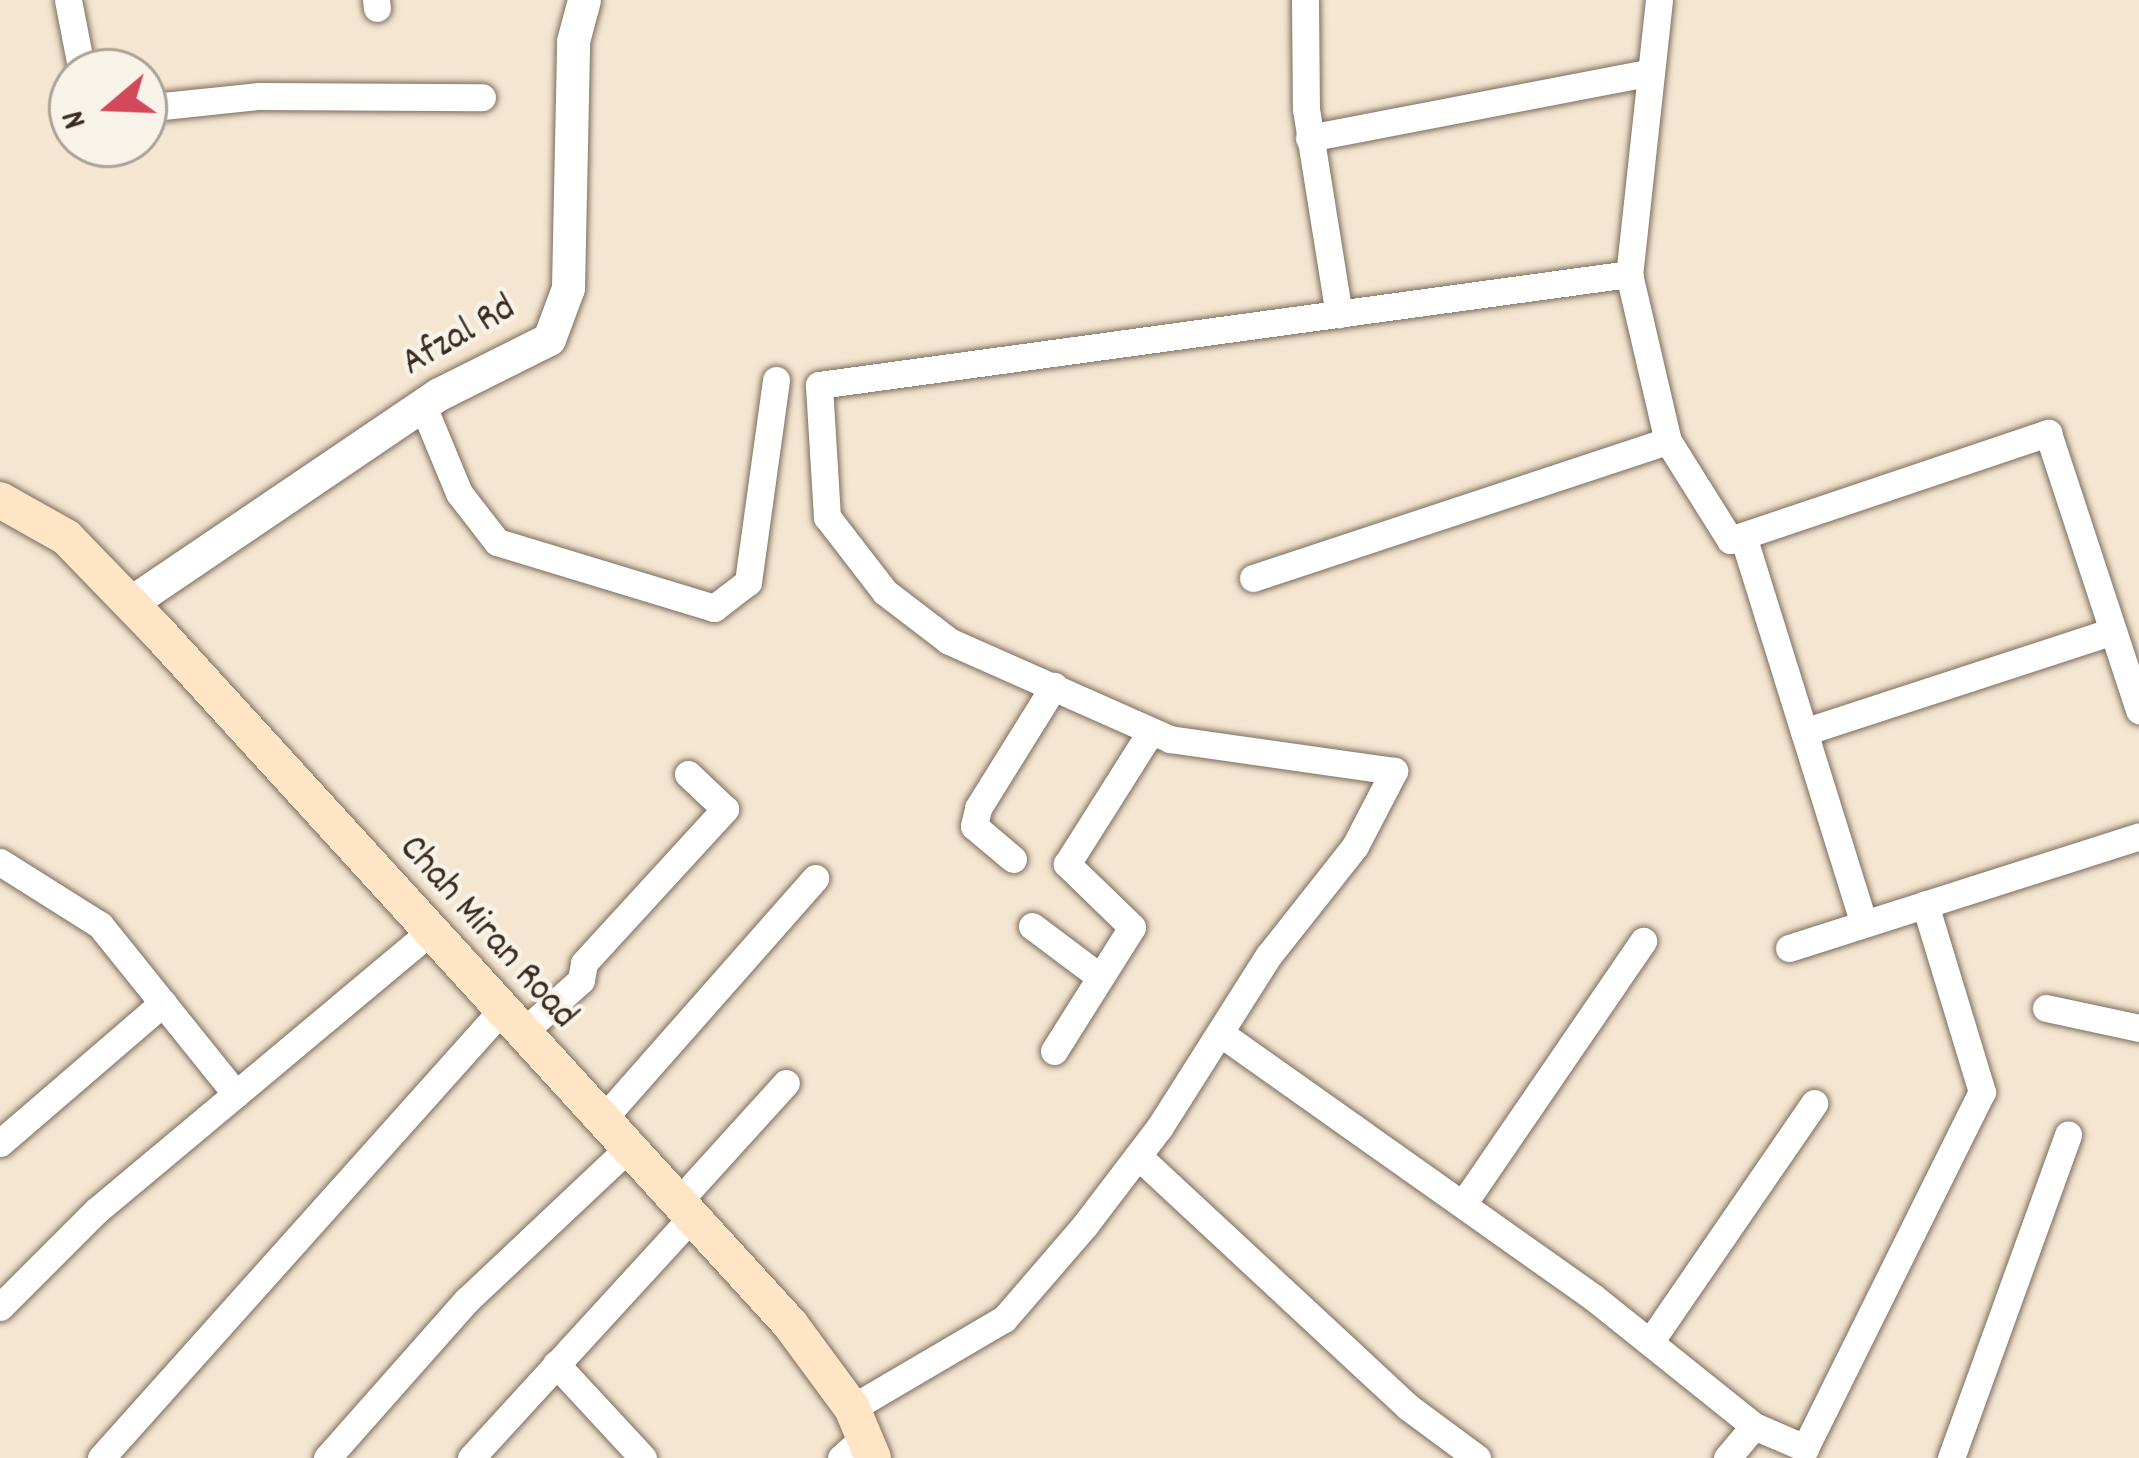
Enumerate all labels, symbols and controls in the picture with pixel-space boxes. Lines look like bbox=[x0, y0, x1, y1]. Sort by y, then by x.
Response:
north arrow bbox=[48, 48, 168, 168]
text: N bbox=[51, 104, 101, 134]
street label: Afzal Rd bbox=[395, 287, 525, 389]
street label: Chah Miran Road bbox=[387, 827, 585, 1041]

